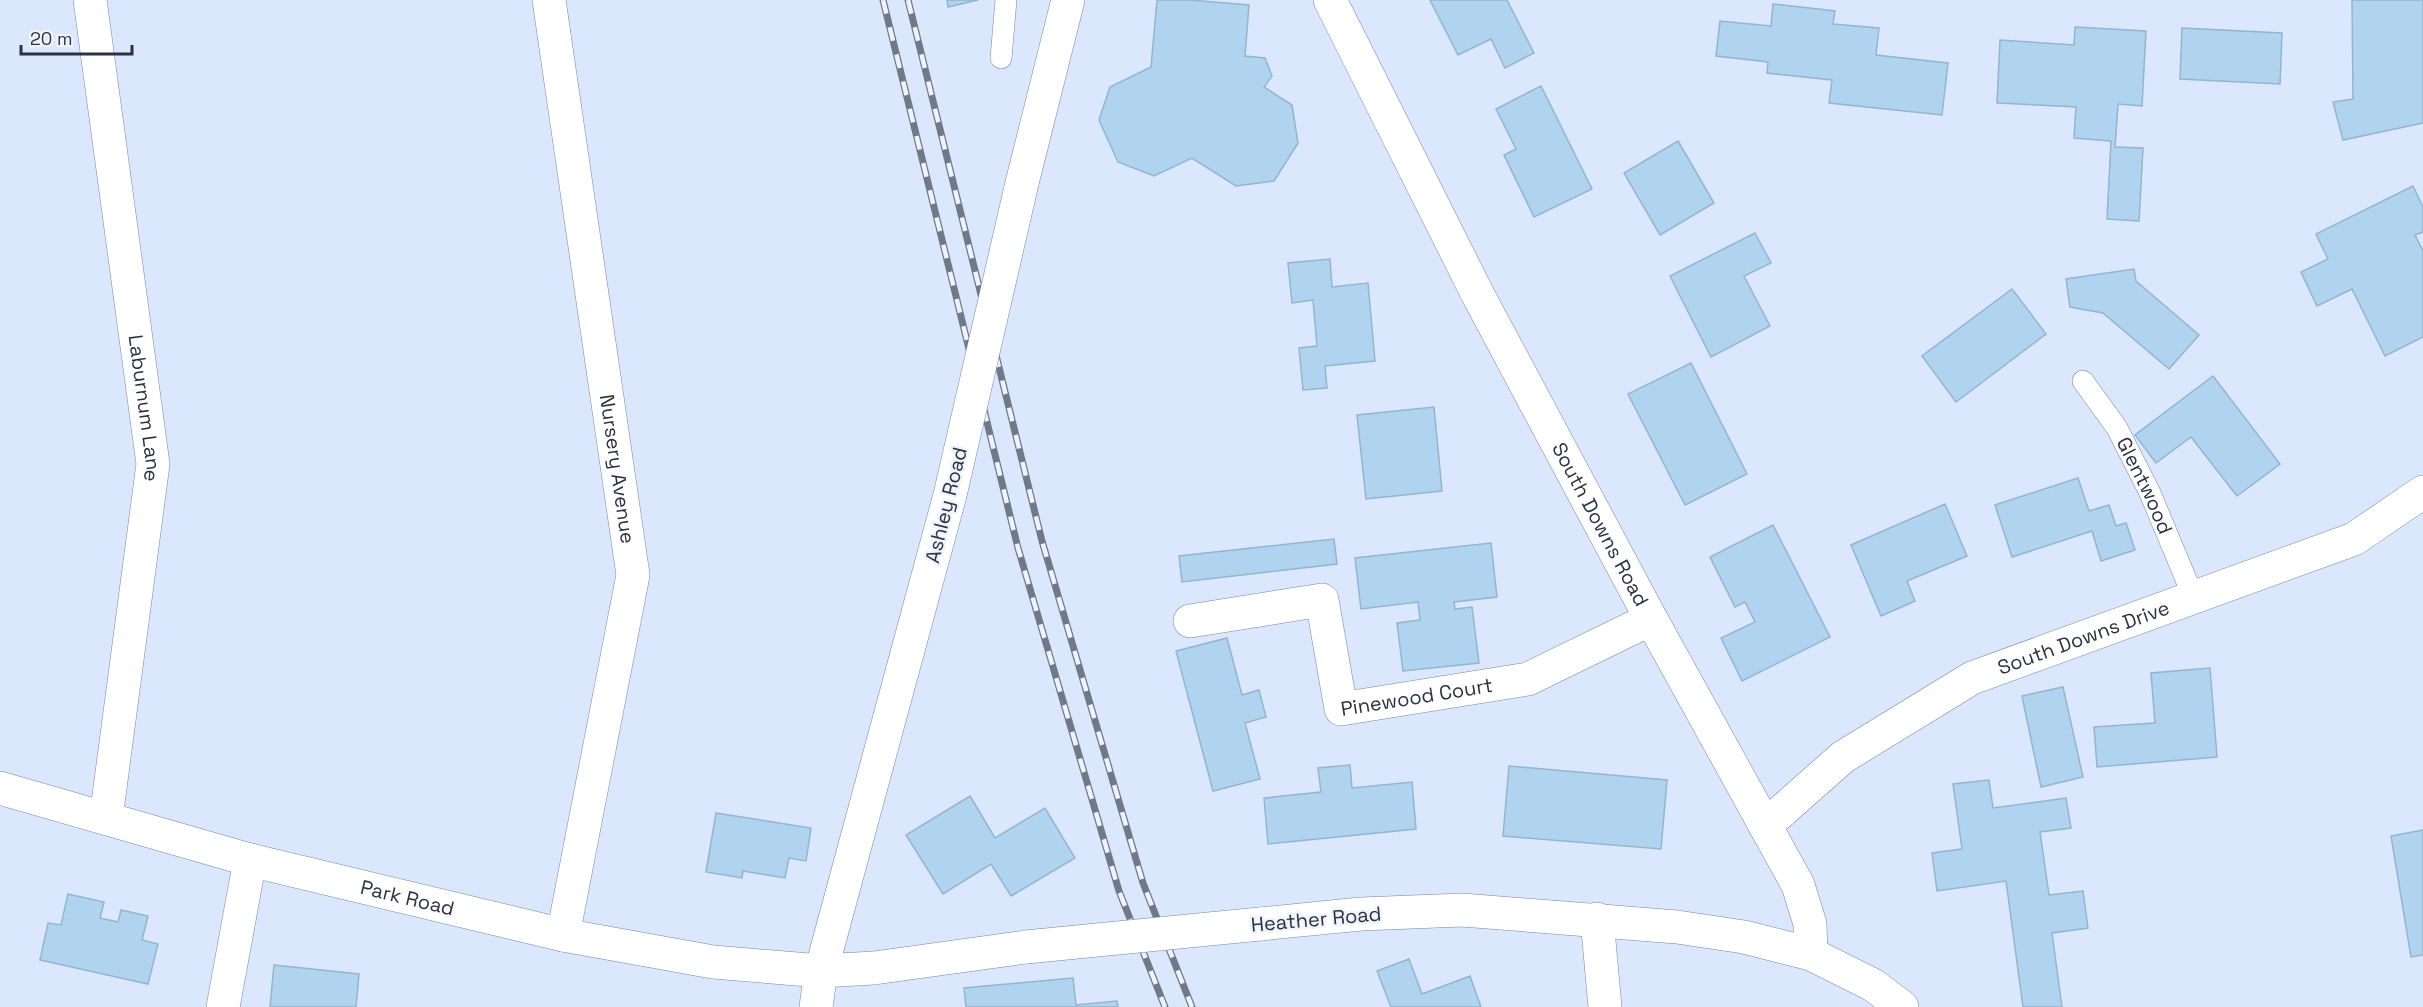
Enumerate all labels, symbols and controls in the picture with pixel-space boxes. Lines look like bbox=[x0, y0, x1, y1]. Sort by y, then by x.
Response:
scale bar bbox=[21, 18, 132, 56]
text: 20 m bbox=[30, 27, 73, 50]
street label: Laburnum Lane bbox=[123, 333, 167, 483]
street label: Nursery Avenue bbox=[594, 393, 641, 545]
street label: Glentwood bbox=[2111, 433, 2179, 538]
street label: South Downs Road bbox=[1546, 438, 1655, 611]
street label: Ashley Road bbox=[919, 444, 973, 566]
street label: South Downs Drive bbox=[1994, 594, 2173, 681]
street label: Pinewood Court bbox=[1339, 672, 1495, 722]
street label: Park Road bbox=[358, 874, 457, 922]
street label: Heather Road bbox=[1250, 900, 1382, 938]

